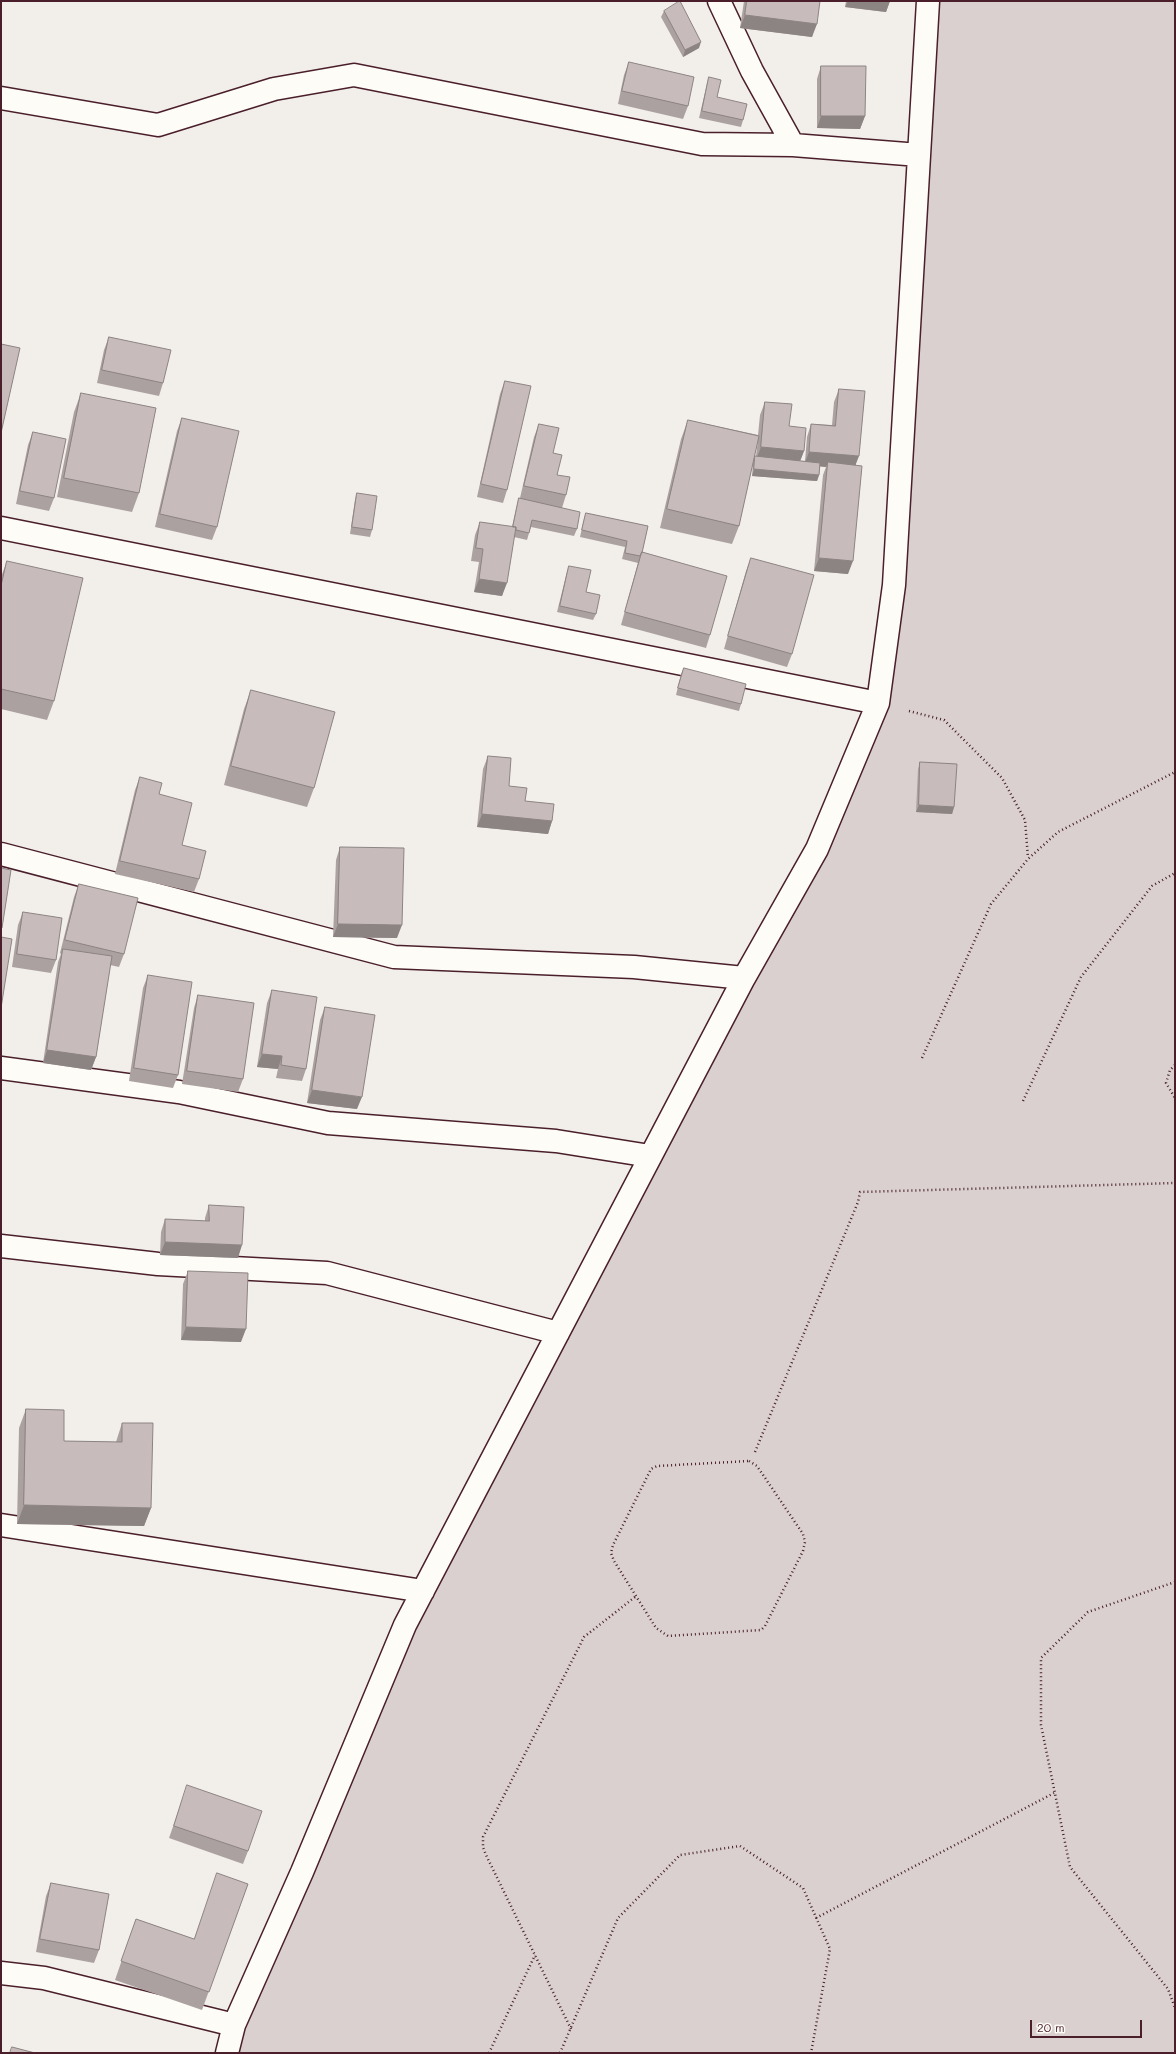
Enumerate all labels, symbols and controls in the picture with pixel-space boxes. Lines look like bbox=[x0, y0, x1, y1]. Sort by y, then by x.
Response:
scale bar bbox=[1032, 2012, 1144, 2038]
text: 20 m bbox=[1037, 2019, 1065, 2035]

